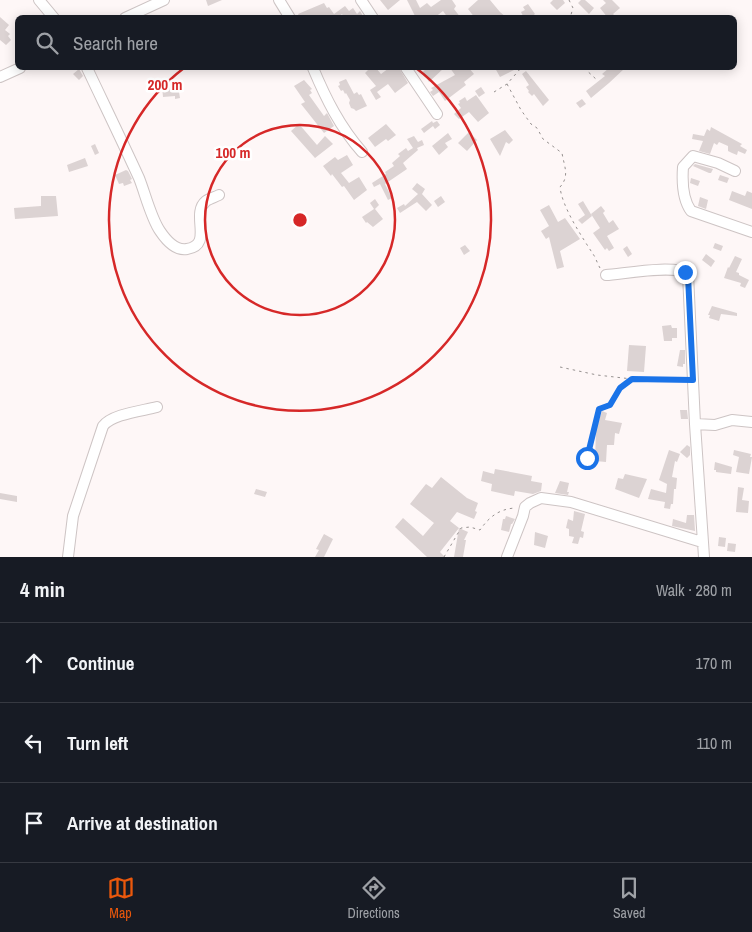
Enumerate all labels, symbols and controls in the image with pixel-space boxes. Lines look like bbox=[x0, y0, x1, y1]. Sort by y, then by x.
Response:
search box bbox=[15, 15, 737, 70]
icon: search bbox=[33, 29, 61, 57]
text: Search here bbox=[73, 30, 158, 56]
text: 200 m bbox=[148, 74, 182, 95]
text: 100 m bbox=[216, 142, 250, 163]
centre of rings bbox=[291, 211, 309, 229]
route end bbox=[674, 261, 697, 284]
route start bbox=[576, 447, 599, 470]
text: 4 min bbox=[20, 575, 65, 604]
text: Walk · 280 m bbox=[656, 579, 732, 601]
icon: ahead bbox=[20, 649, 48, 677]
text: Continue bbox=[67, 650, 135, 676]
text: 170 m bbox=[696, 652, 732, 674]
icon: left bbox=[20, 729, 48, 757]
text: Turn left bbox=[67, 730, 128, 756]
text: 110 m bbox=[696, 732, 732, 754]
icon: arrive bbox=[20, 809, 48, 837]
text: Arrive at destination bbox=[67, 810, 218, 836]
tab: Map bbox=[107, 874, 135, 922]
tab: Directions bbox=[348, 874, 400, 922]
tab: Saved bbox=[613, 874, 645, 922]

